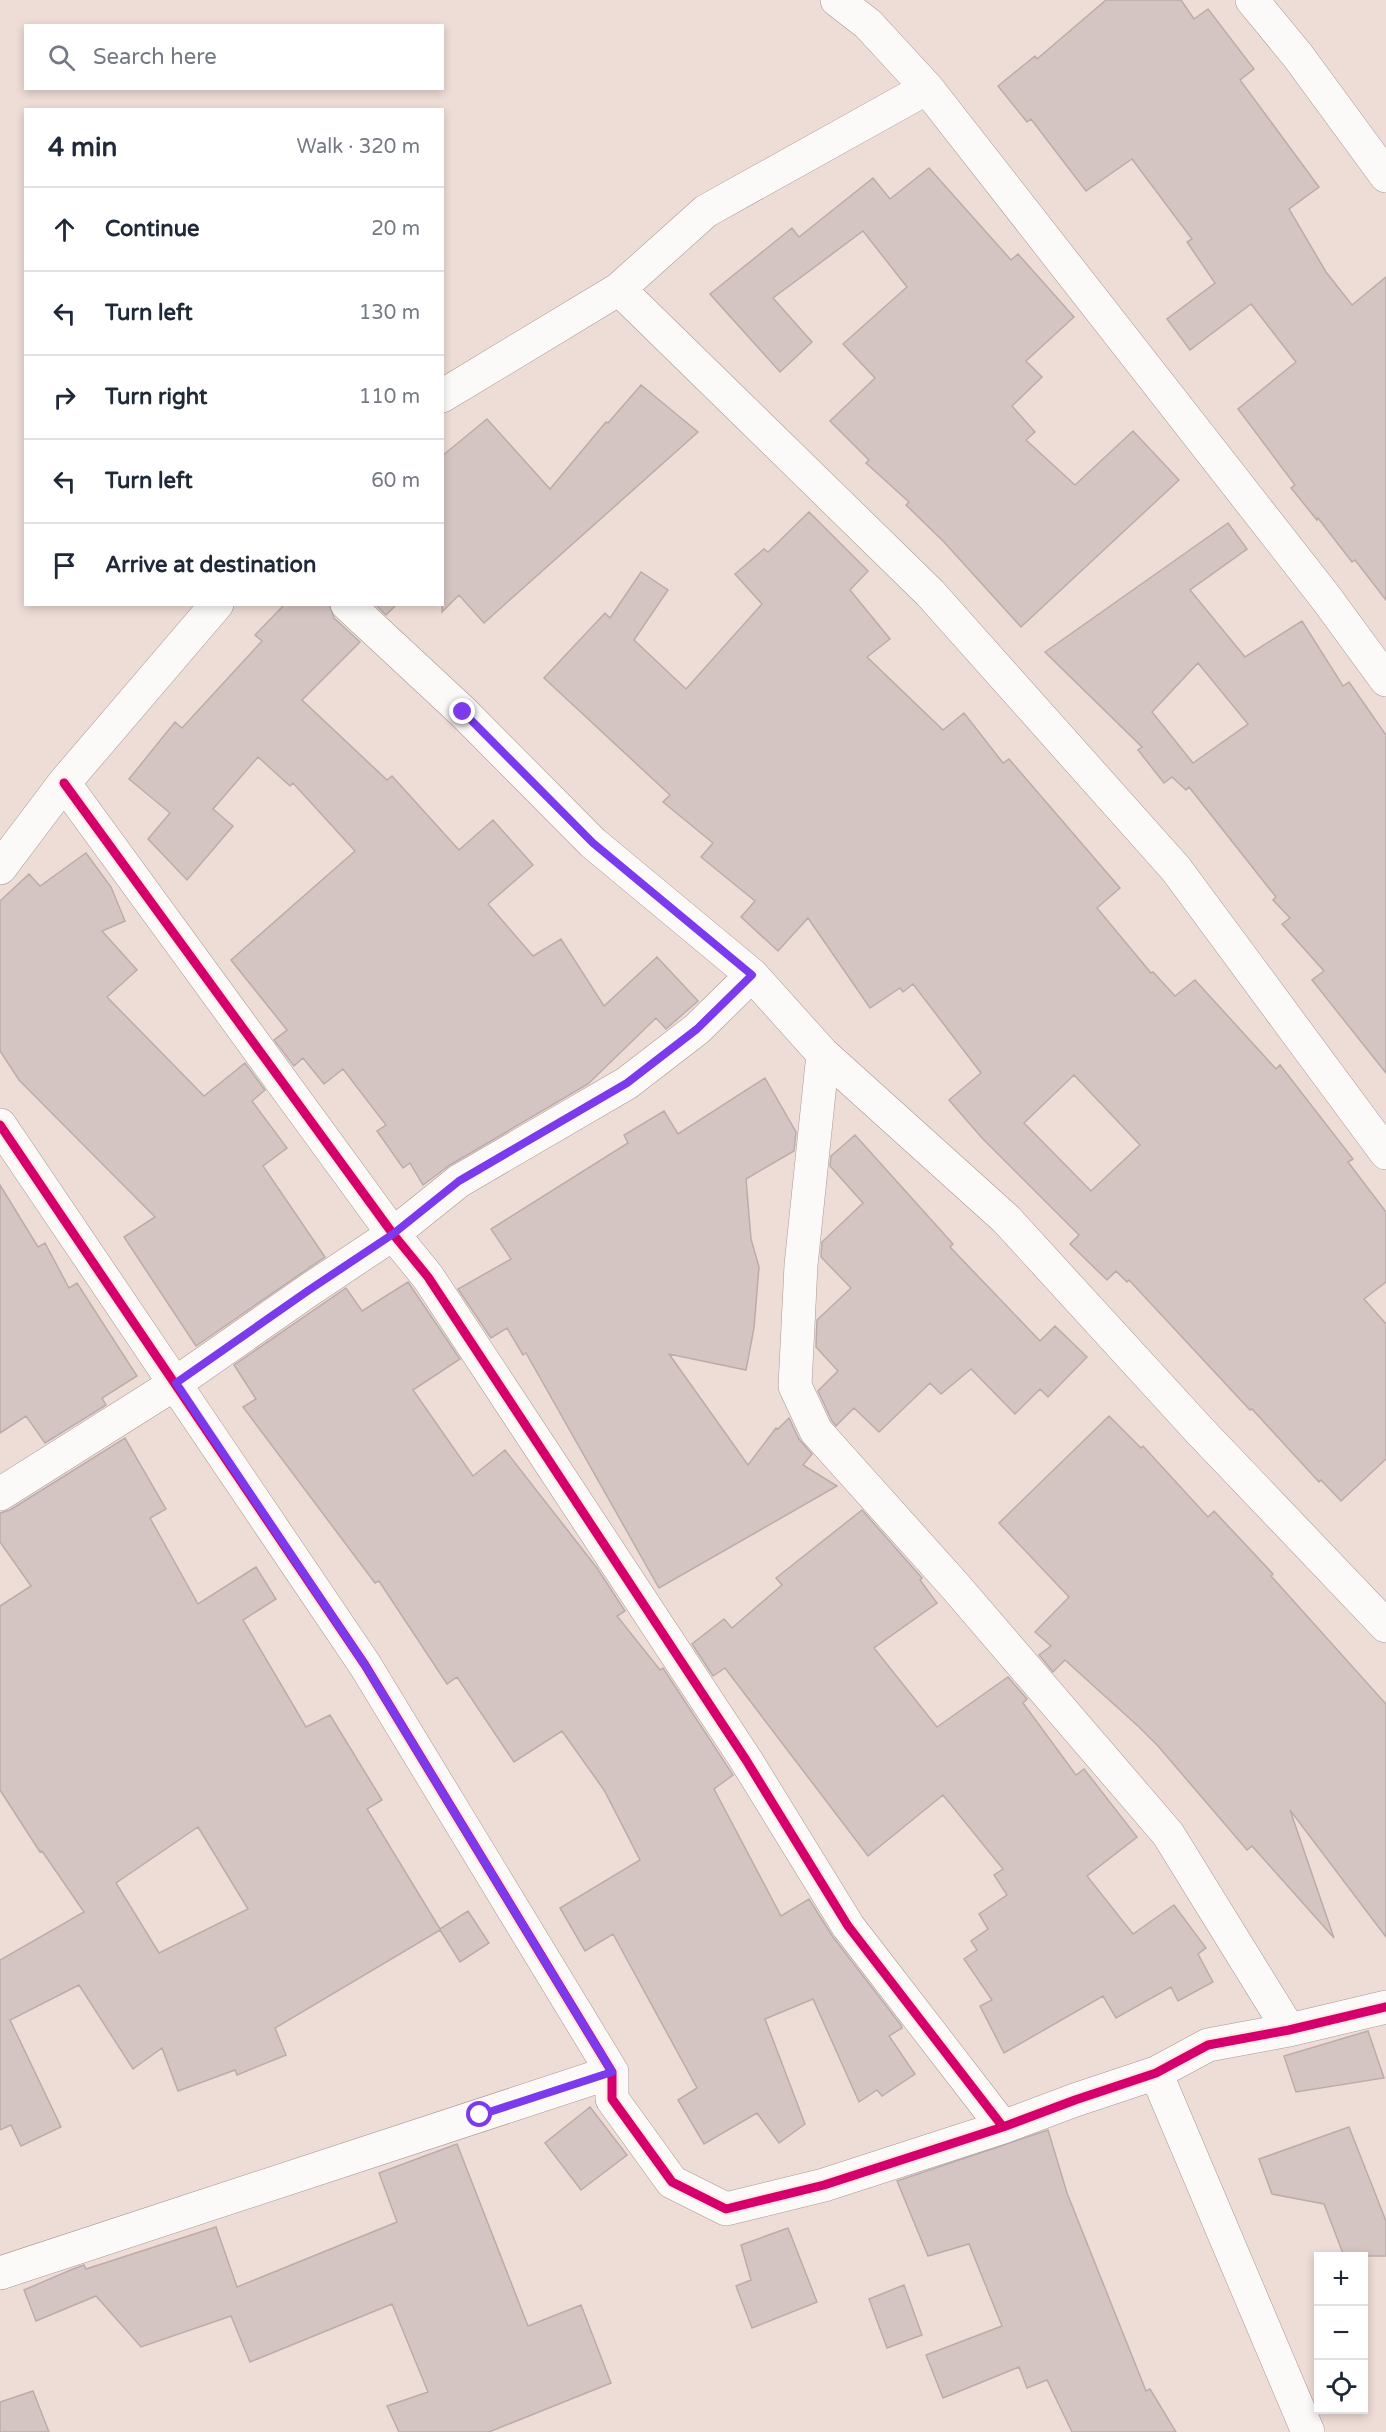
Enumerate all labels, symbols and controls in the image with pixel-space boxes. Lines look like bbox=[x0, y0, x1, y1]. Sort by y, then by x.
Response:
search box bbox=[24, 24, 444, 90]
icon: search bbox=[45, 41, 78, 74]
text: Search here bbox=[93, 44, 217, 70]
text: 4 min bbox=[48, 132, 117, 163]
text: Walk · 320 m bbox=[297, 135, 420, 159]
icon: ahead bbox=[48, 213, 81, 246]
text: Continue bbox=[105, 216, 200, 242]
text: 20 m bbox=[371, 217, 420, 241]
icon: left bbox=[48, 297, 81, 330]
text: Turn left bbox=[105, 300, 193, 326]
text: 130 m bbox=[359, 301, 420, 325]
icon: right bbox=[48, 381, 81, 414]
text: Turn right bbox=[105, 384, 207, 410]
text: 110 m bbox=[359, 385, 420, 409]
icon: left bbox=[48, 465, 81, 498]
text: Turn left bbox=[105, 468, 193, 494]
text: 60 m bbox=[371, 469, 420, 493]
icon: arrive bbox=[48, 549, 81, 582]
text: Arrive at destination bbox=[105, 552, 316, 578]
route end bbox=[449, 698, 475, 724]
route start bbox=[466, 2101, 492, 2127]
map controls bbox=[1314, 2252, 1368, 2414]
button: + bbox=[1314, 2252, 1368, 2306]
button: − bbox=[1314, 2306, 1368, 2360]
button: locate bbox=[1314, 2360, 1368, 2414]

